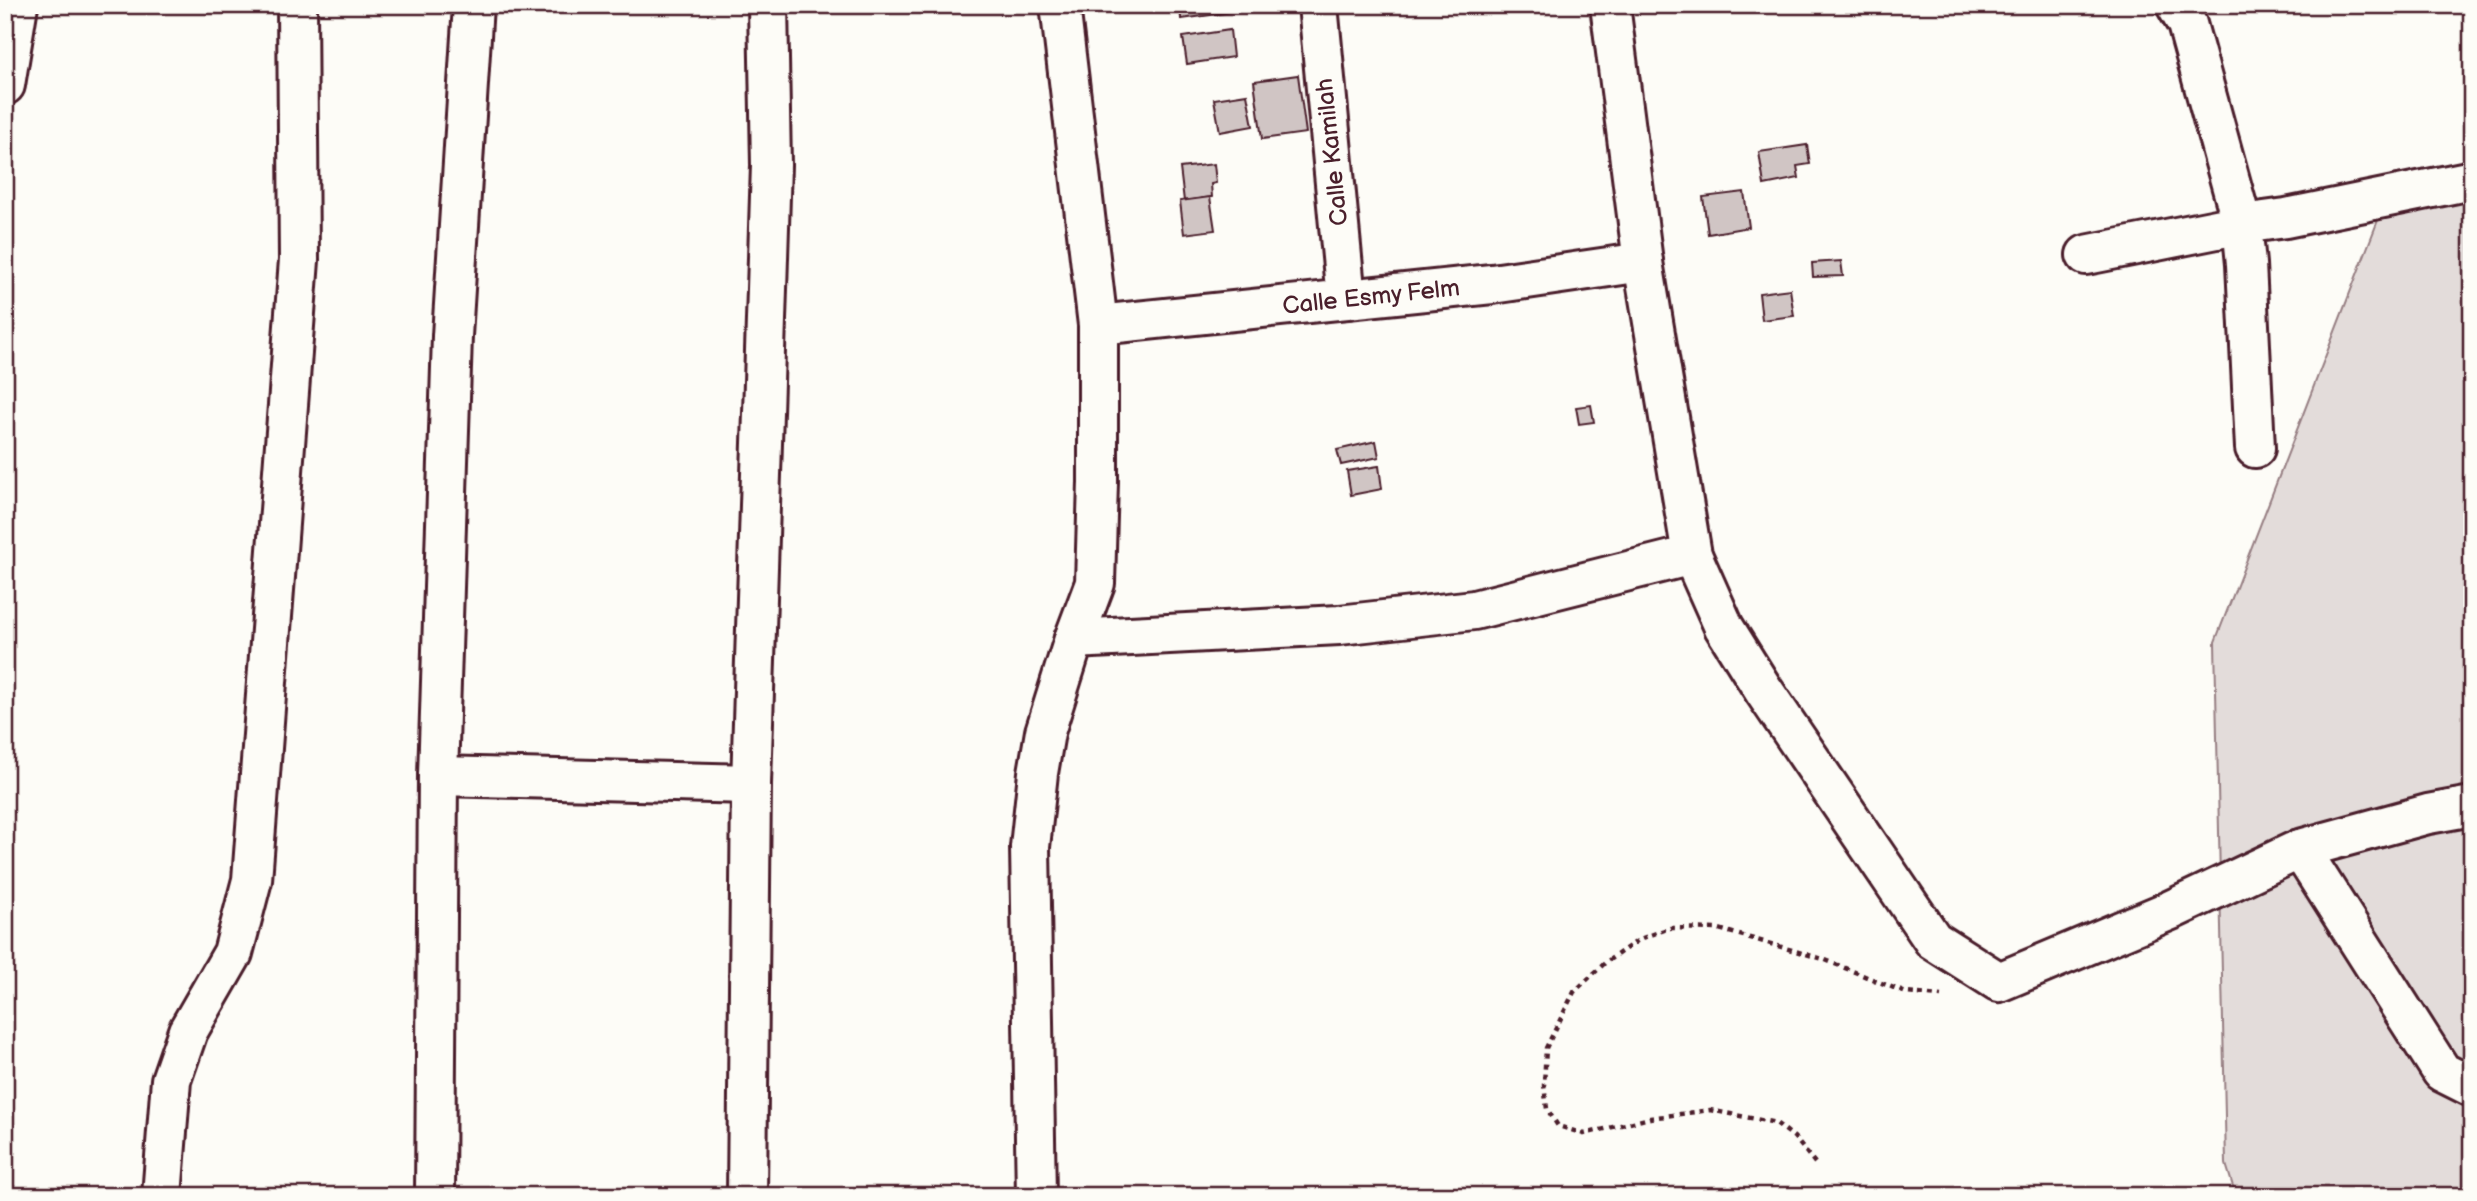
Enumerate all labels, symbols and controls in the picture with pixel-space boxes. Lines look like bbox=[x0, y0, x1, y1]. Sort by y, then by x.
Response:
street label: Calle Kamilah bbox=[1310, 77, 1354, 227]
street label: Calle Esmy Felm bbox=[1281, 273, 1461, 321]

